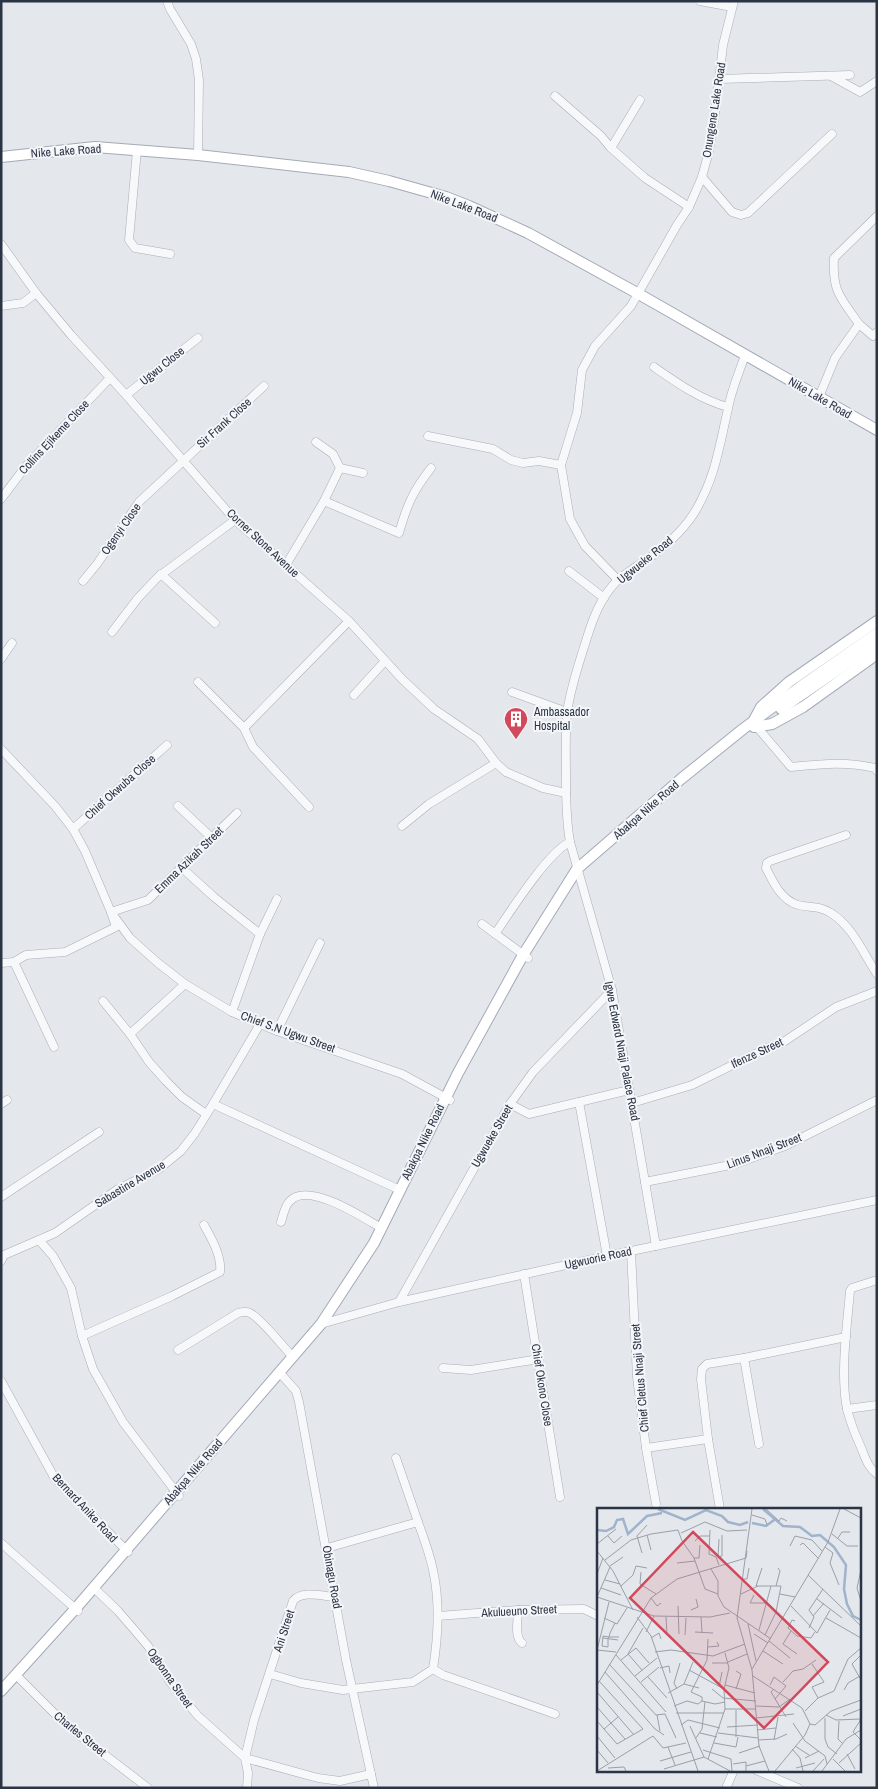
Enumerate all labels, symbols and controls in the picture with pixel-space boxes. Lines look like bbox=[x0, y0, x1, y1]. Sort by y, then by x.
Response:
street label: Onungene Lake Road bbox=[699, 61, 729, 159]
street label: Nike Lake Road bbox=[30, 141, 102, 161]
street label: Nike Lake Road bbox=[428, 186, 500, 226]
street label: Ugwu Close bbox=[136, 343, 188, 389]
street label: Nike Lake Road bbox=[785, 373, 855, 423]
street label: Sir Frank Close bbox=[193, 394, 255, 452]
street label: Collins Ejikeme Close bbox=[15, 396, 93, 478]
street label: Ogenyi Close bbox=[97, 500, 145, 558]
street label: Corner Stone Avenue bbox=[223, 505, 303, 581]
street label: Ugwueke Road bbox=[614, 533, 676, 587]
place label: Ambassador Hospital bbox=[533, 704, 590, 734]
building icon: Ambassador Hospital bbox=[503, 706, 529, 740]
street label: Chief Okwuba Close bbox=[81, 751, 159, 823]
street label: Abakpa Nike Road bbox=[609, 777, 682, 844]
street label: Emma Azikah Street bbox=[151, 823, 227, 897]
street label: Igwe Edward Nnaji Palace Road bbox=[601, 980, 643, 1122]
street label: Chief S.N Ugwu Street bbox=[238, 1007, 338, 1057]
street label: Ifenze Street bbox=[728, 1034, 786, 1072]
street label: Abakpa Nike Road bbox=[397, 1101, 448, 1184]
street label: Ugwueke Street bbox=[468, 1101, 517, 1170]
street label: Linus Nnaji Street bbox=[724, 1129, 804, 1173]
street label: Sabastine Avenue bbox=[92, 1157, 168, 1211]
street label: Ugwuorie Road bbox=[563, 1243, 633, 1273]
street label: Chief Cletus Nnaji Street bbox=[627, 1323, 653, 1433]
street label: Chief Okono Close bbox=[528, 1343, 556, 1427]
street label: Abakpa Nike Road bbox=[159, 1436, 226, 1509]
street label: Bernard Anike Road bbox=[49, 1470, 121, 1546]
inset map bbox=[597, 1508, 860, 1772]
street label: Obinagu Road bbox=[319, 1544, 345, 1610]
street label: Akulueuno Street bbox=[480, 1601, 557, 1621]
street label: Ani Street bbox=[269, 1607, 298, 1655]
street label: Ogbonna Street bbox=[144, 1645, 197, 1711]
street label: Charles Street bbox=[51, 1708, 110, 1760]

